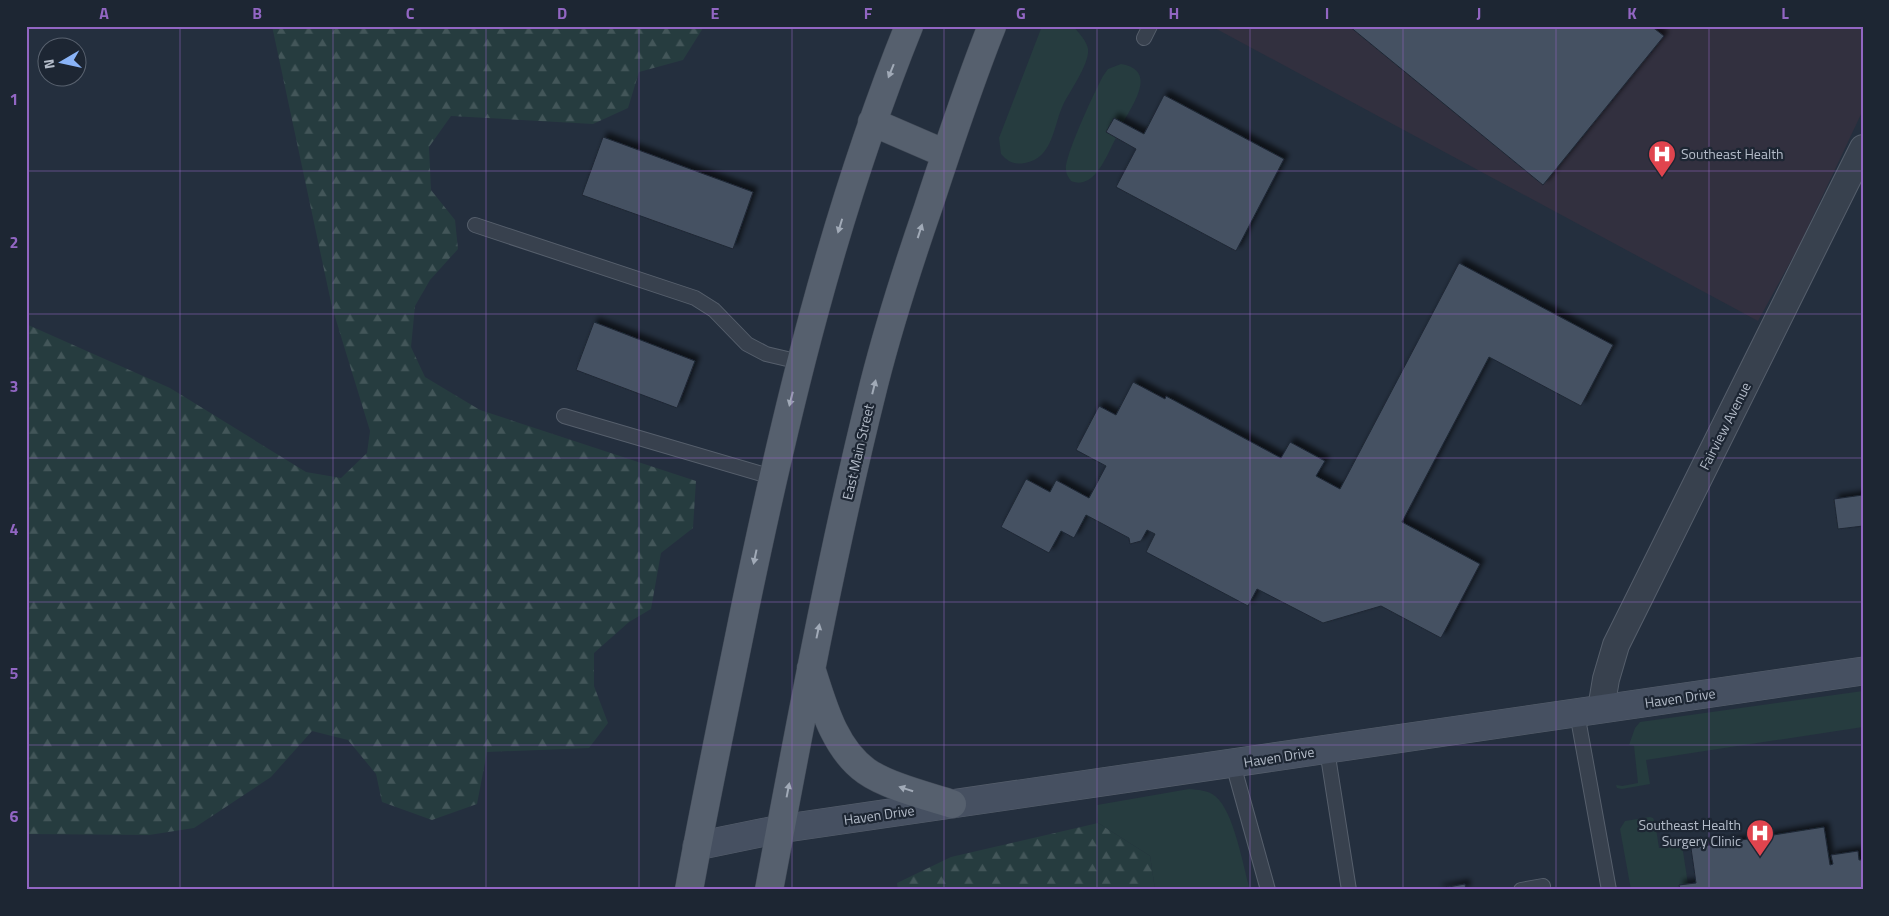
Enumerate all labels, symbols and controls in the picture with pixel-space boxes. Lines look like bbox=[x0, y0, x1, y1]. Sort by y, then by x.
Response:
text: A bbox=[99, 1, 109, 25]
text: B bbox=[252, 1, 262, 25]
text: C bbox=[406, 1, 415, 25]
text: D bbox=[557, 1, 567, 25]
text: E bbox=[711, 1, 720, 25]
text: F bbox=[864, 1, 873, 25]
text: G bbox=[1016, 1, 1026, 25]
text: H bbox=[1169, 1, 1179, 25]
text: I bbox=[1325, 1, 1329, 25]
text: J bbox=[1477, 1, 1481, 25]
text: K bbox=[1627, 1, 1637, 25]
text: L bbox=[1781, 1, 1789, 25]
north arrow bbox=[38, 38, 88, 88]
text: N bbox=[38, 58, 60, 71]
one-way arrow bbox=[887, 64, 894, 79]
text: 1 bbox=[10, 87, 18, 111]
hospital icon: Southeast Health bbox=[1647, 139, 1677, 178]
place label: Southeast Health bbox=[1681, 143, 1784, 164]
one-way arrow bbox=[835, 218, 843, 233]
one-way arrow bbox=[916, 223, 924, 238]
text: 2 bbox=[10, 230, 18, 254]
text: 3 bbox=[10, 374, 18, 398]
street label: Fairview Avenue bbox=[1693, 378, 1756, 473]
one-way arrow bbox=[870, 379, 878, 394]
one-way arrow bbox=[787, 391, 795, 406]
street label: East Main Street bbox=[836, 402, 879, 502]
text: 4 bbox=[10, 517, 19, 541]
one-way arrow bbox=[751, 550, 759, 566]
one-way arrow bbox=[814, 623, 822, 638]
text: 5 bbox=[10, 661, 19, 685]
street label: Haven Drive bbox=[1643, 682, 1717, 713]
street label: Haven Drive bbox=[1242, 741, 1316, 772]
one-way arrow bbox=[784, 782, 792, 798]
one-way arrow bbox=[898, 785, 913, 792]
street label: Haven Drive bbox=[842, 799, 916, 830]
text: 6 bbox=[10, 804, 19, 828]
place label: Southeast Health Surgery Clinic bbox=[1638, 814, 1741, 851]
hospital icon: Southeast Health Surgery Clinic bbox=[1745, 818, 1775, 857]

